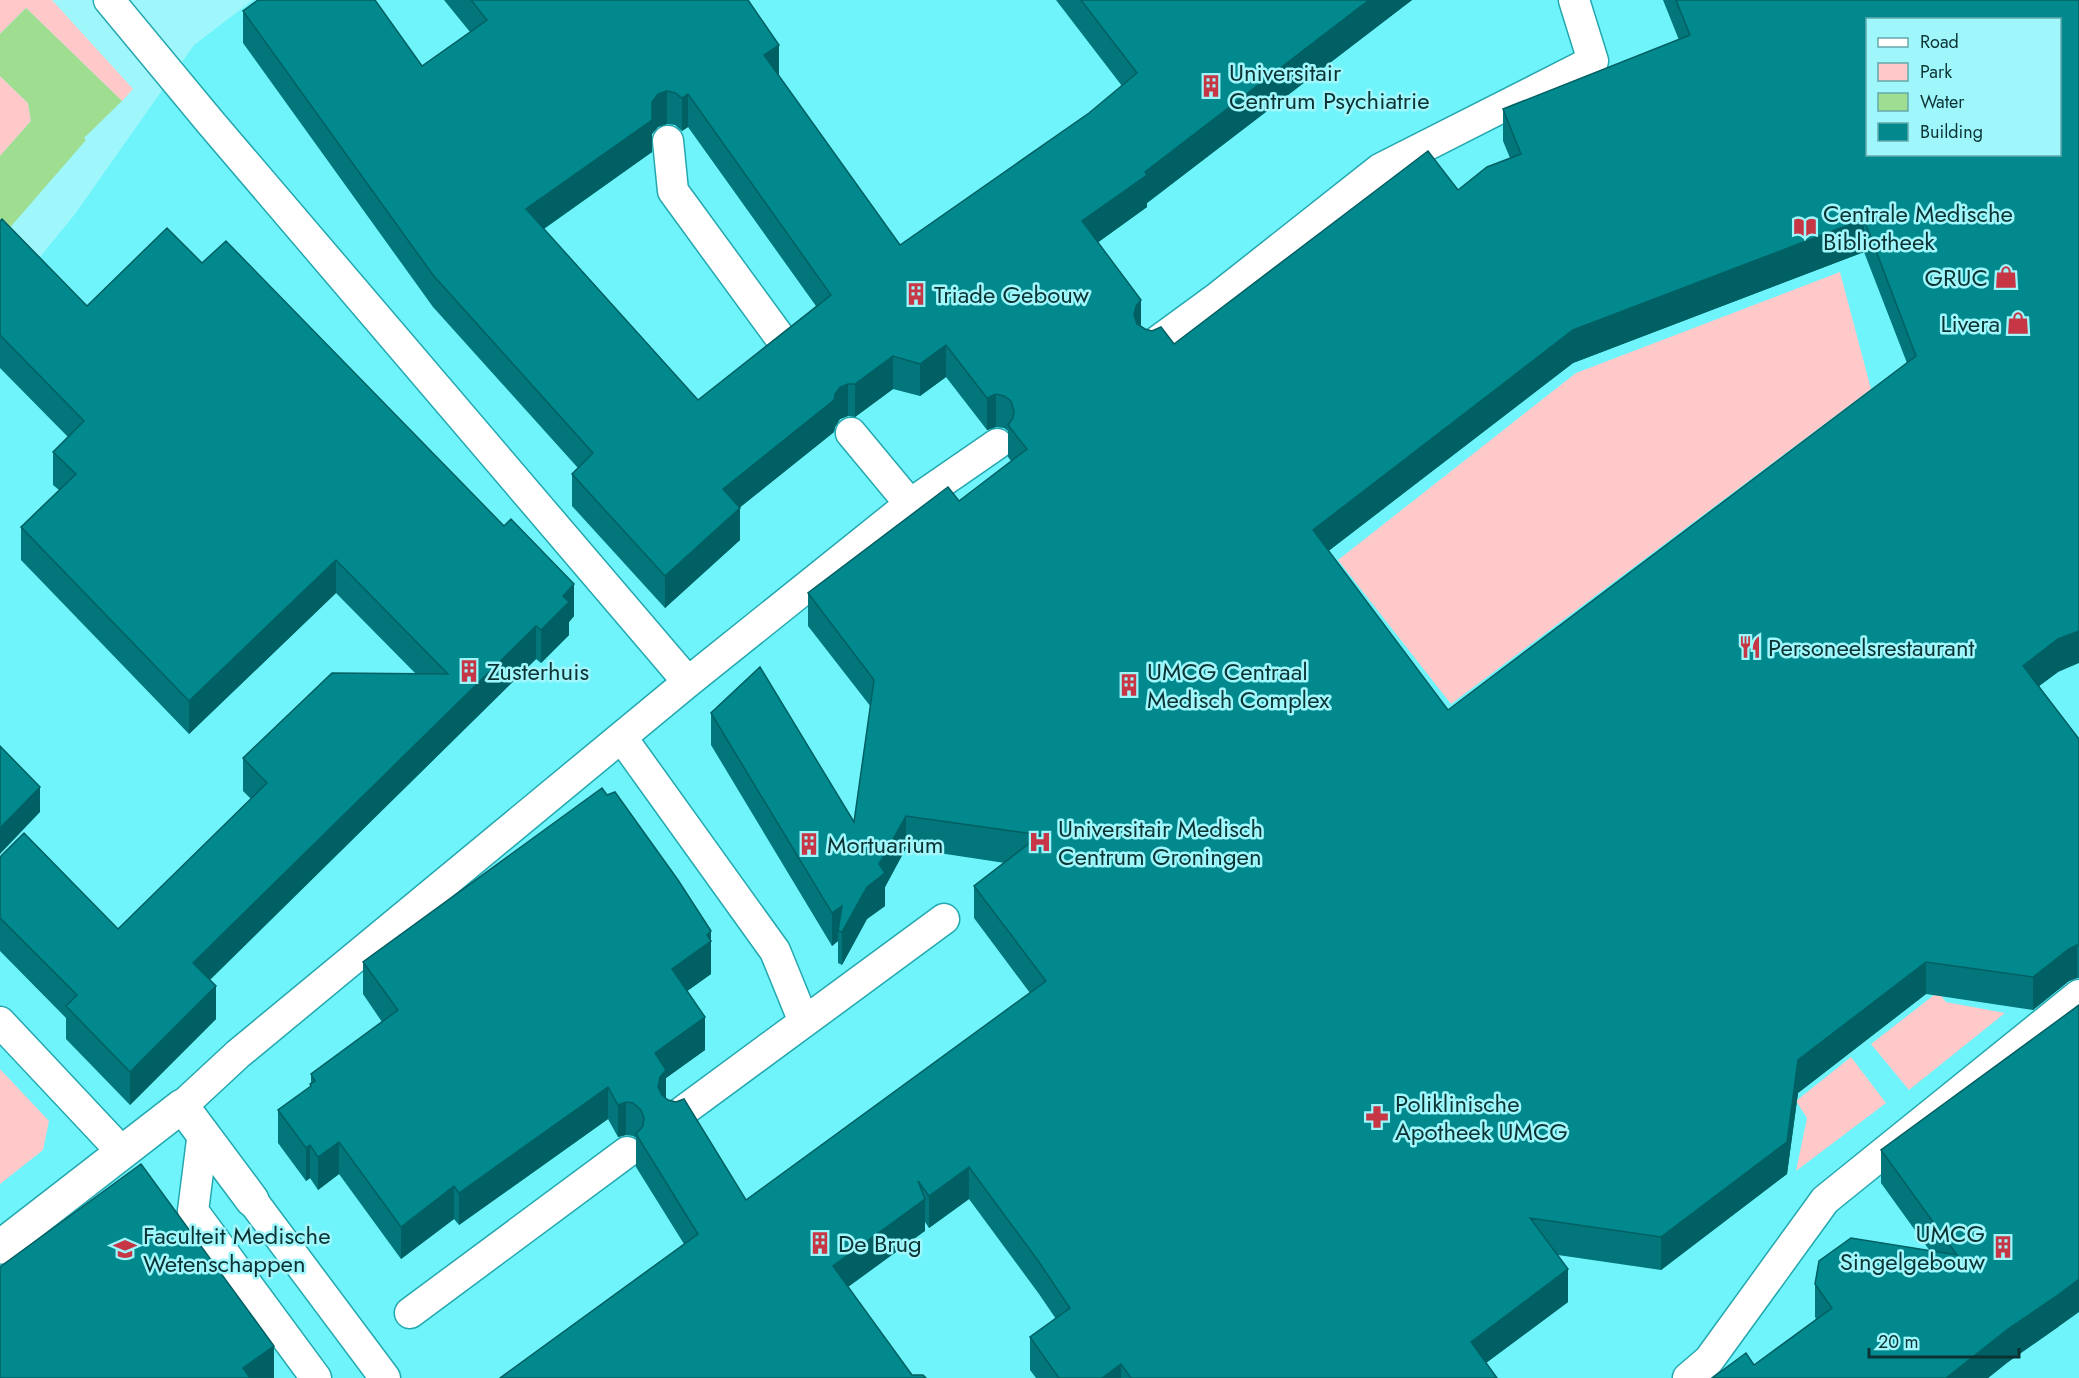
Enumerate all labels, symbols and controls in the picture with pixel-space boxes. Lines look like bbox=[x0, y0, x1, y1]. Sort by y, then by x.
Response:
legend bbox=[1866, 18, 2061, 156]
text: Road bbox=[1920, 29, 1959, 55]
place label: Universitair Centrum Psychiatrie bbox=[1229, 55, 1430, 118]
text: Park bbox=[1920, 59, 1952, 85]
building icon: Universitair Centrum Psychiatrie bbox=[1198, 73, 1224, 99]
text: Water bbox=[1920, 89, 1965, 115]
text: Building bbox=[1920, 119, 1983, 145]
place label: Centrale Medische Bibliotheek bbox=[1823, 196, 2013, 259]
library icon: Centrale Medische Bibliotheek bbox=[1792, 214, 1818, 240]
place label: GRUC bbox=[1924, 260, 1988, 295]
shop icon: GRUC bbox=[1993, 264, 2019, 290]
place label: Triade Gebouw bbox=[934, 277, 1090, 312]
building icon: Triade Gebouw bbox=[903, 281, 929, 307]
place label: Livera bbox=[1941, 306, 2000, 341]
shop icon: Livera bbox=[2005, 310, 2031, 336]
place label: Personeelsrestaurant bbox=[1768, 630, 1974, 665]
restaurant icon: Personeelsrestaurant bbox=[1737, 634, 1763, 660]
place label: Zusterhuis bbox=[487, 654, 589, 689]
place label: UMCG Centraal Medisch Complex bbox=[1147, 654, 1330, 717]
building icon: Zusterhuis bbox=[456, 658, 482, 684]
building icon: UMCG Centraal Medisch Complex bbox=[1116, 672, 1142, 698]
place label: Universitair Medisch Centrum Groningen bbox=[1058, 811, 1263, 874]
place label: Mortuarium bbox=[827, 827, 943, 862]
hospital icon: Universitair Medisch Centrum Groningen bbox=[1027, 829, 1053, 855]
building icon: Mortuarium bbox=[796, 831, 822, 857]
place label: Poliklinische Apotheek UMCG bbox=[1395, 1086, 1568, 1149]
pharmacy icon: Poliklinische Apotheek UMCG bbox=[1364, 1104, 1390, 1130]
place label: UMCG Singelgebouw bbox=[1840, 1216, 1986, 1279]
place label: Faculteit Medische Wetenschappen bbox=[143, 1218, 331, 1281]
place label: De Brug bbox=[838, 1226, 922, 1261]
building icon: De Brug bbox=[807, 1230, 833, 1256]
building icon: UMCG Singelgebouw bbox=[1990, 1234, 2016, 1260]
school or university icon: Faculteit Medische Wetenschappen bbox=[112, 1236, 138, 1262]
scale bar bbox=[1869, 1321, 2019, 1359]
text: 20 m bbox=[1878, 1329, 1918, 1355]

